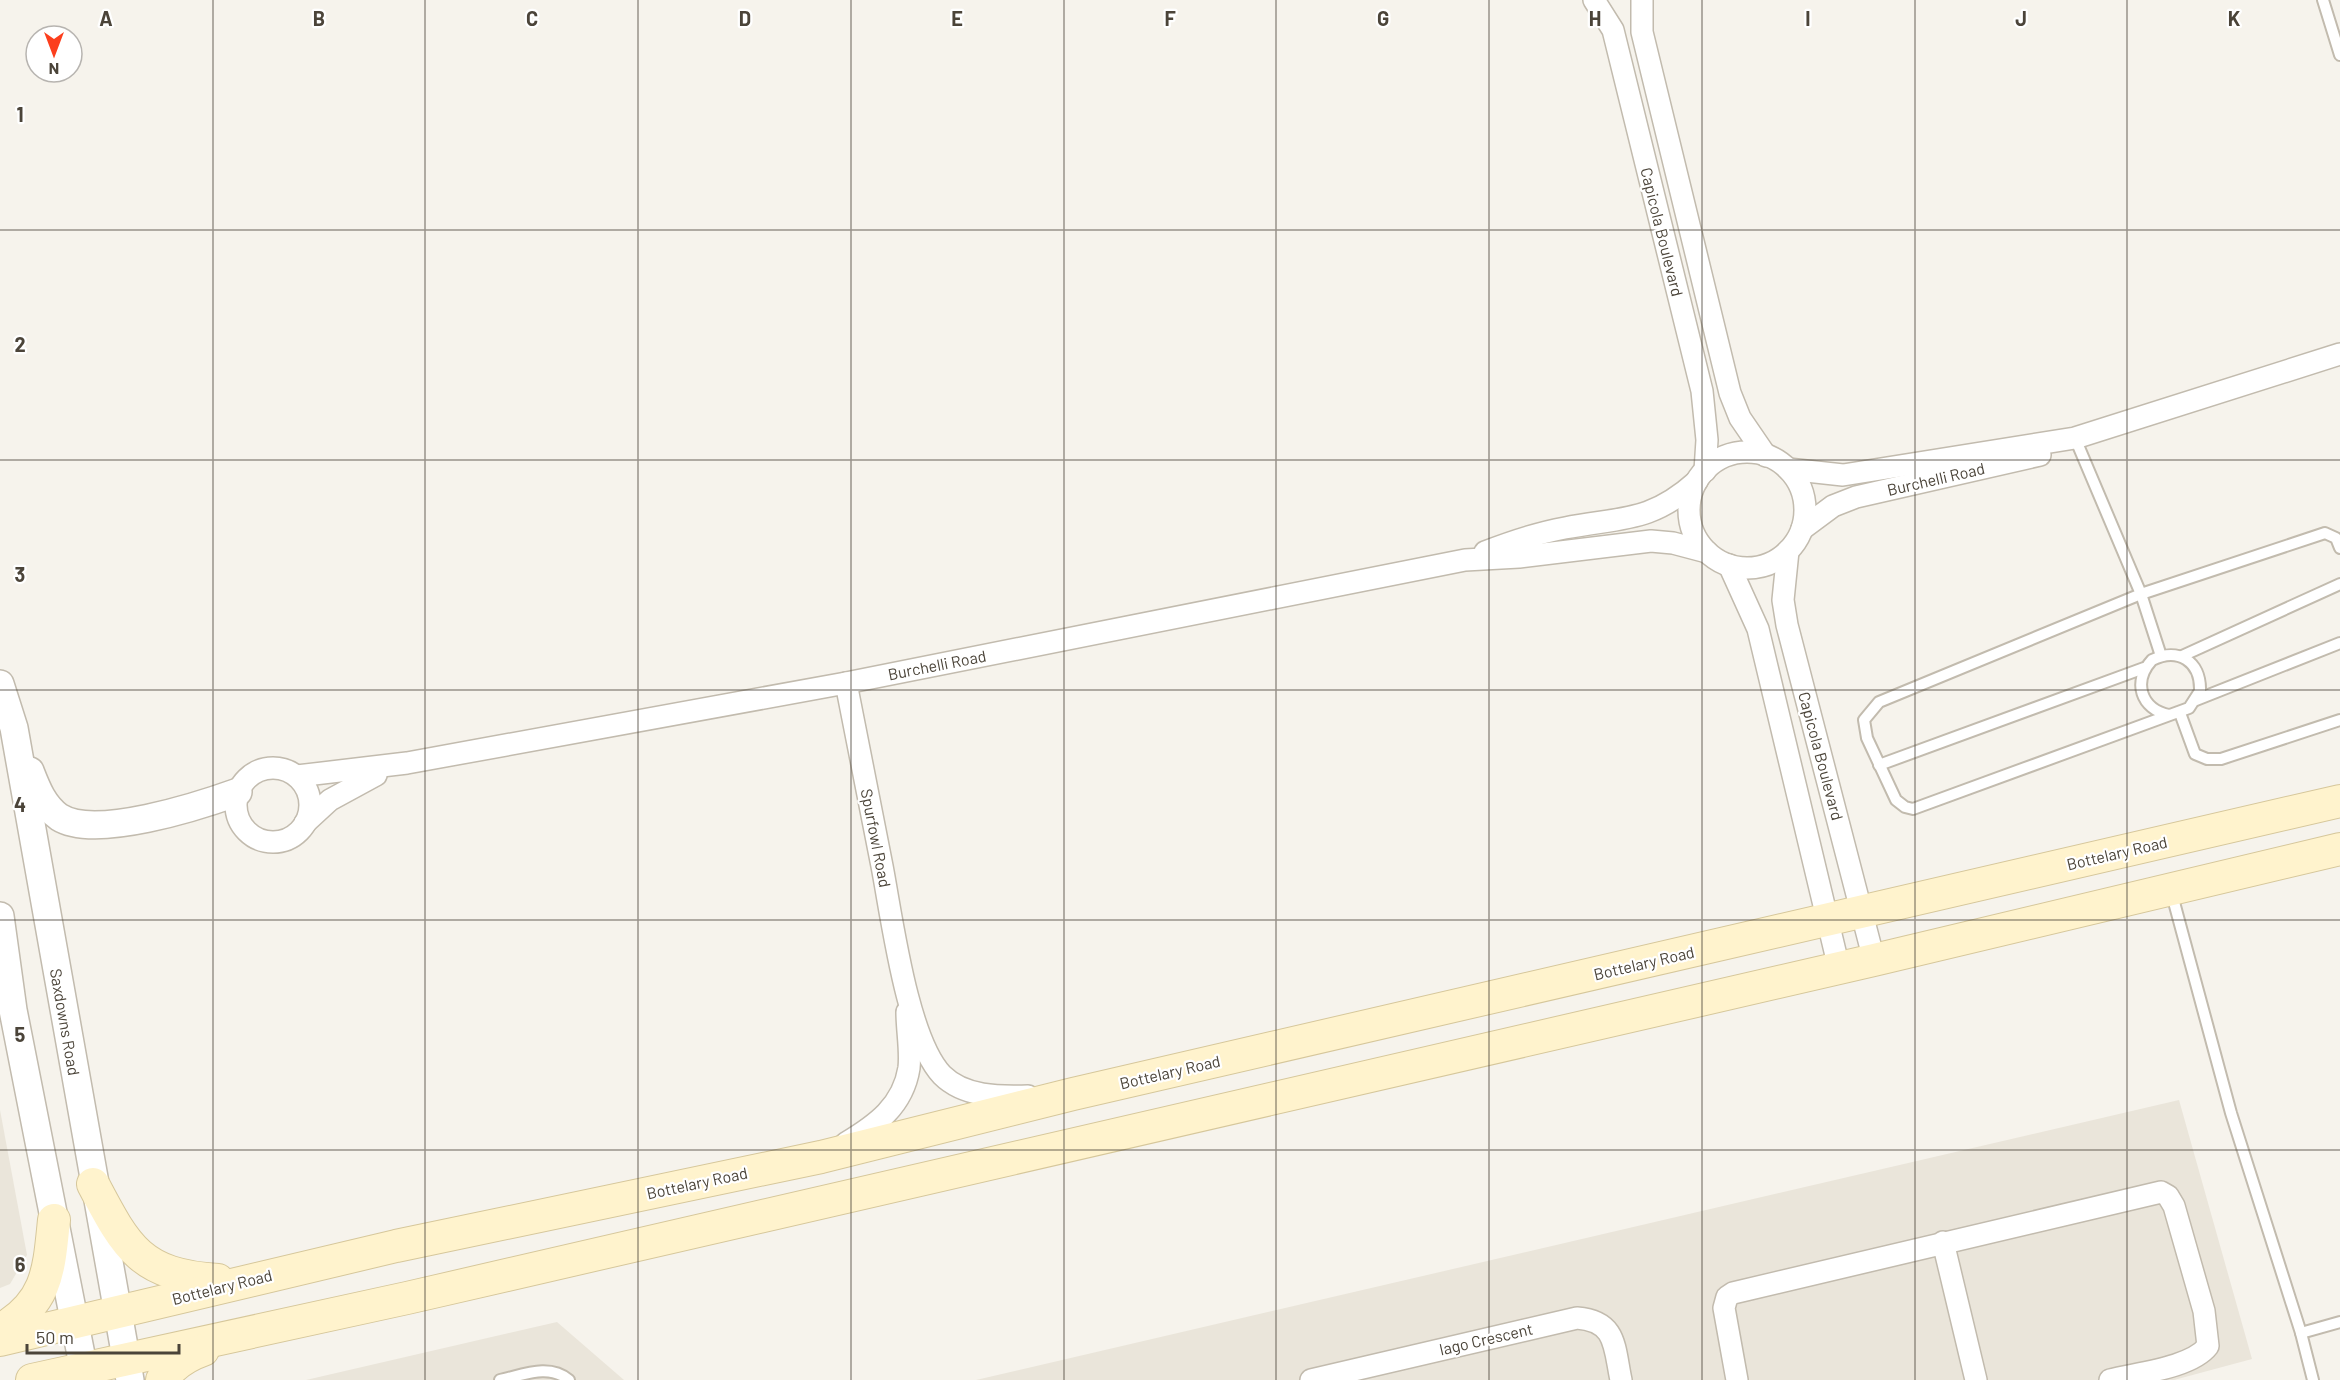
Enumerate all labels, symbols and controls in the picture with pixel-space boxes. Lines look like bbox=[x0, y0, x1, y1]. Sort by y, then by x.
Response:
text: A bbox=[99, 6, 113, 30]
text: B bbox=[313, 6, 325, 30]
text: C bbox=[526, 6, 538, 30]
text: D bbox=[739, 6, 751, 30]
text: E bbox=[951, 6, 963, 30]
text: F bbox=[1164, 6, 1176, 30]
text: G bbox=[1377, 6, 1389, 30]
text: H bbox=[1589, 6, 1601, 30]
text: I bbox=[1805, 6, 1811, 30]
text: J bbox=[2015, 6, 2027, 30]
text: K bbox=[2228, 6, 2241, 30]
north arrow bbox=[24, 24, 84, 84]
text: N bbox=[49, 60, 59, 79]
text: 1 bbox=[16, 102, 24, 126]
street label: Capicola Boulevard bbox=[1637, 165, 1688, 298]
text: 2 bbox=[14, 332, 26, 356]
street label: Burchelli Road bbox=[1885, 458, 1987, 499]
text: 3 bbox=[15, 562, 25, 586]
street label: Burchelli Road bbox=[886, 646, 988, 683]
street label: Capicola Boulevard bbox=[1795, 690, 1848, 822]
street label: Spurfowl Road bbox=[858, 787, 895, 889]
text: 4 bbox=[14, 792, 26, 816]
street label: Bottelary Road bbox=[2065, 832, 2169, 873]
street label: Bottelary Road bbox=[1592, 942, 1696, 983]
street label: Saxdowns Road bbox=[47, 967, 84, 1077]
text: 5 bbox=[15, 1022, 26, 1046]
street label: Bottelary Road bbox=[1118, 1051, 1222, 1092]
street label: Bottelary Road bbox=[645, 1163, 749, 1202]
text: 6 bbox=[15, 1252, 26, 1276]
street label: Bottelary Road bbox=[170, 1265, 274, 1308]
scale bar bbox=[27, 1317, 178, 1355]
street label: Iago Crescent bbox=[1437, 1319, 1535, 1359]
text: 50 m bbox=[36, 1326, 74, 1348]

